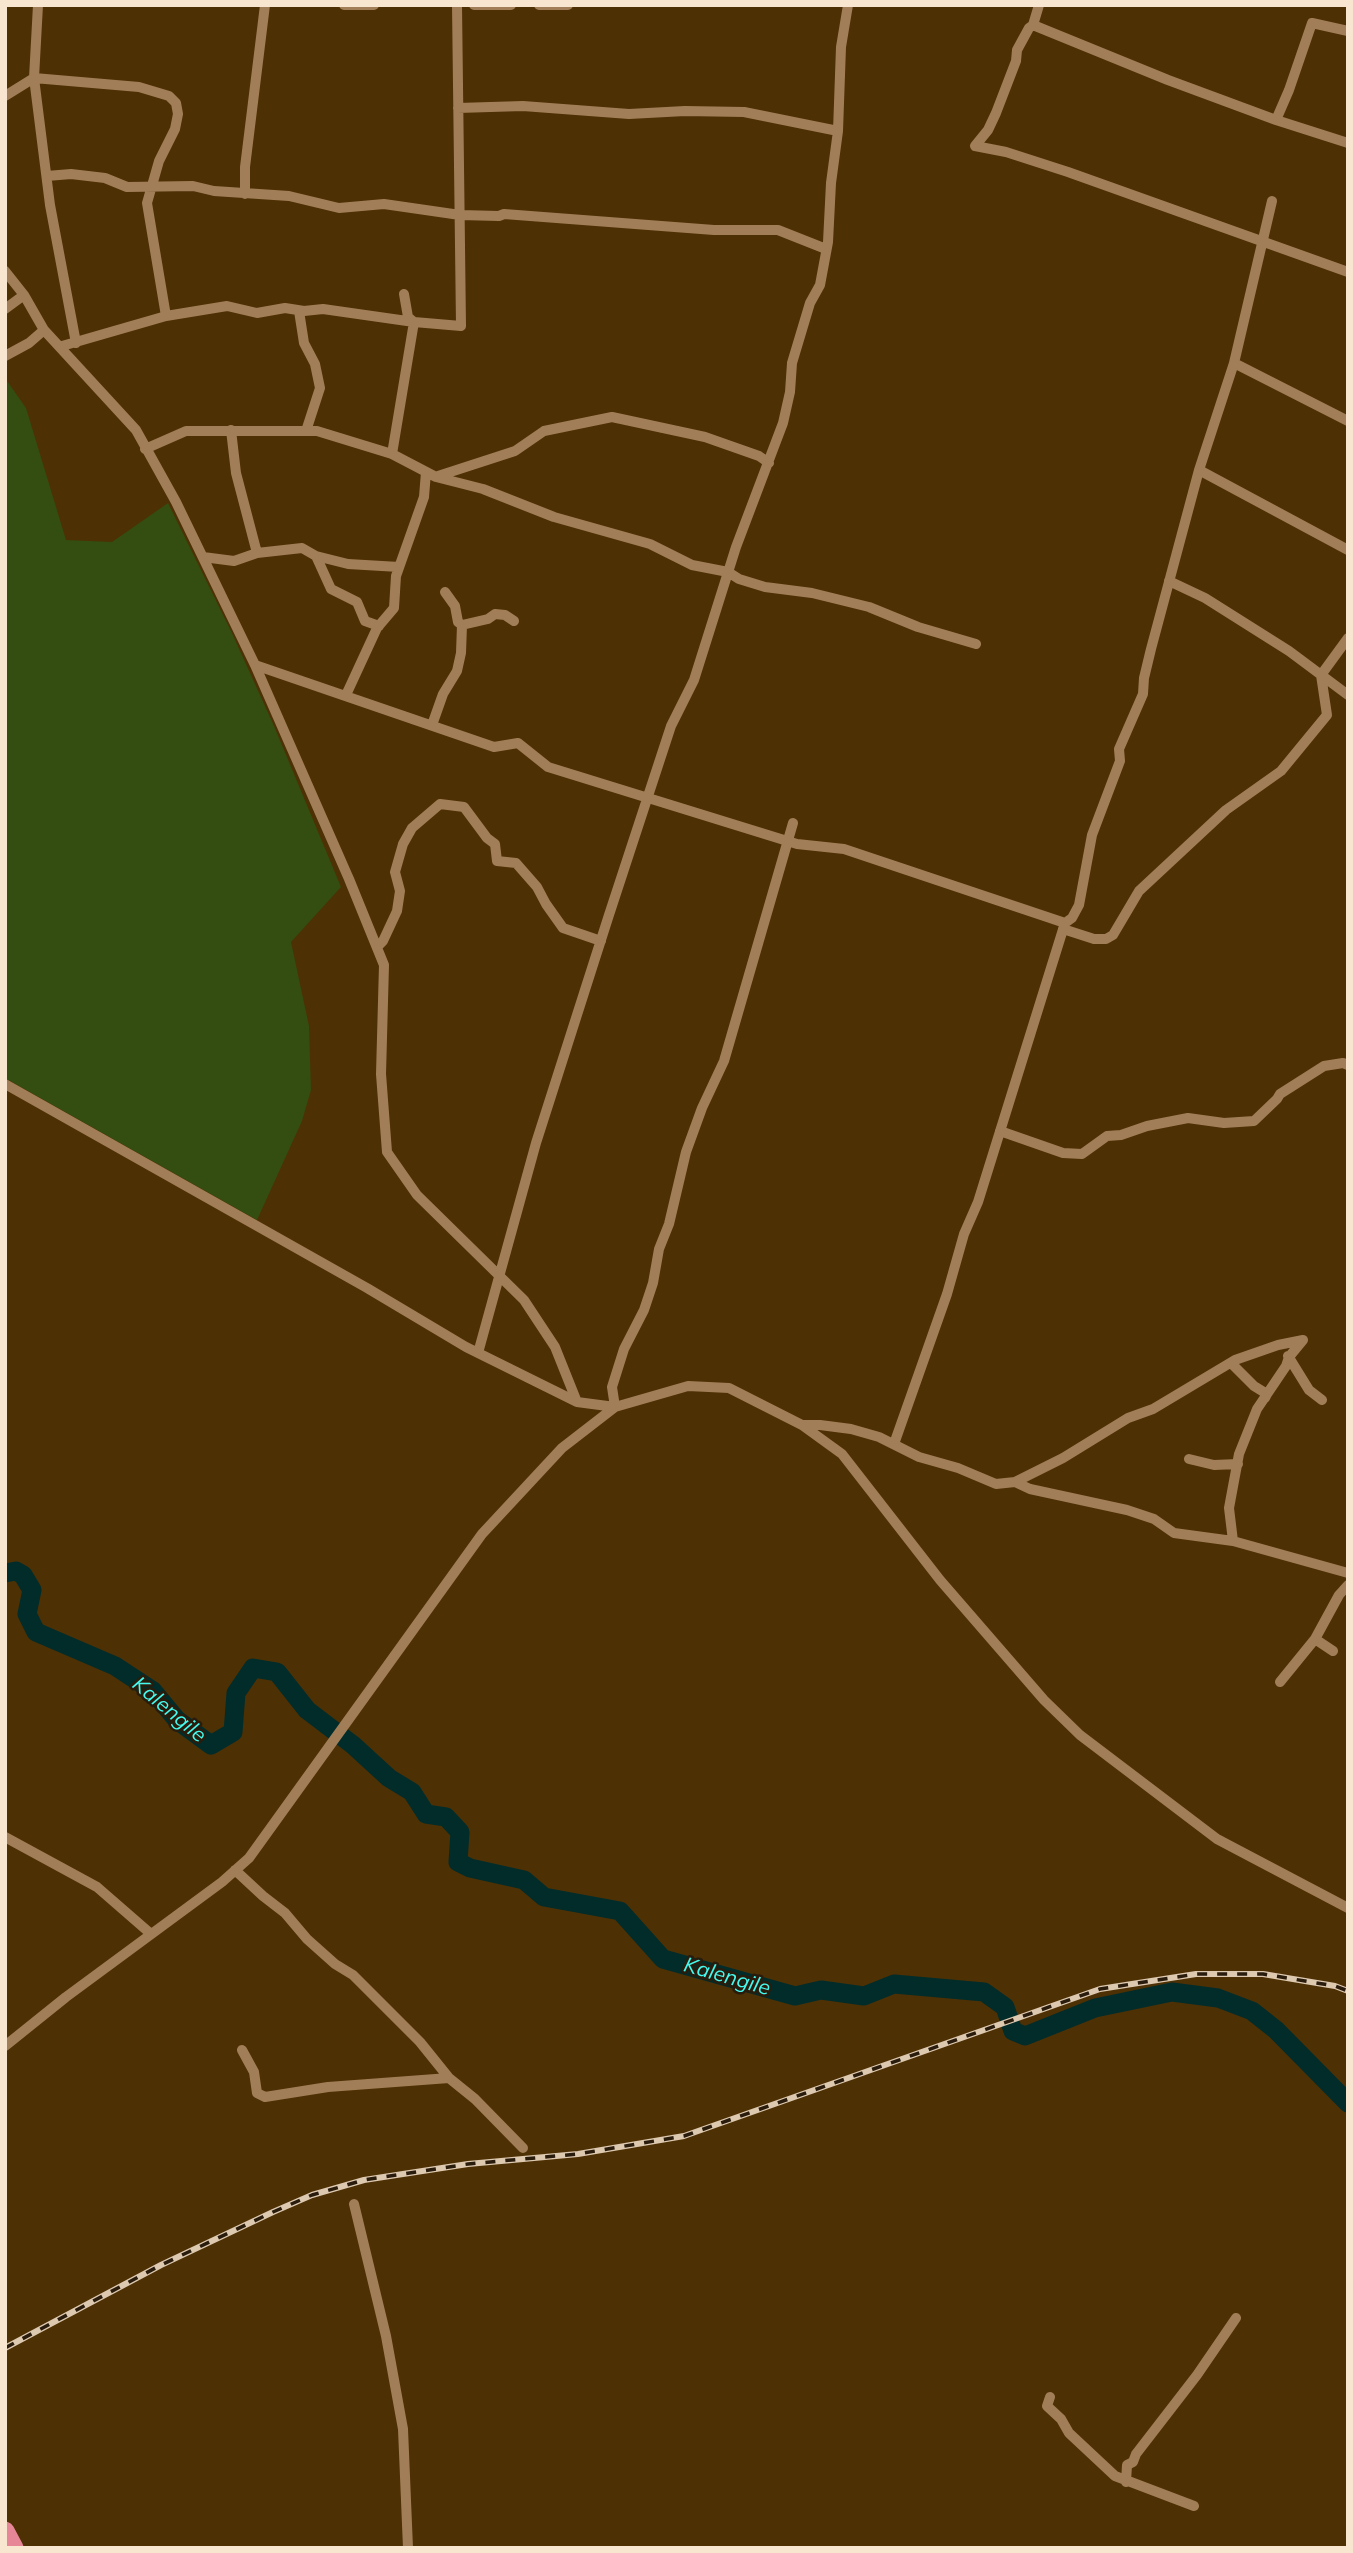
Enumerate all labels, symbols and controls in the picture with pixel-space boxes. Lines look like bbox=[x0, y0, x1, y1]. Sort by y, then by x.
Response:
water label: Kalengile bbox=[127, 1672, 211, 1748]
water label: Kalengile bbox=[681, 1953, 773, 2001]

